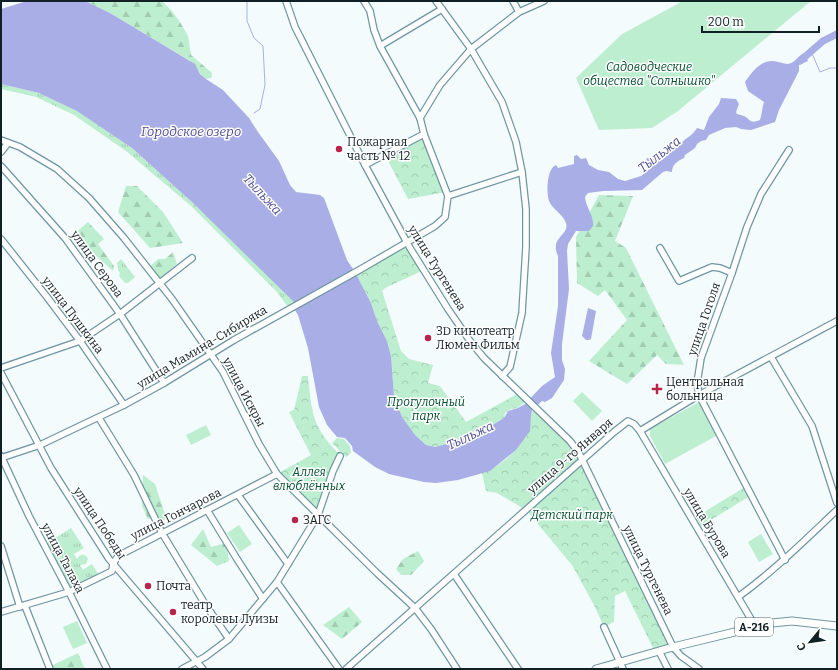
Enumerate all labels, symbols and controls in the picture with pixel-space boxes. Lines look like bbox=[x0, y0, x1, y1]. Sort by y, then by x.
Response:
scale bar bbox=[702, 8, 819, 34]
text: 200 m bbox=[708, 15, 744, 29]
park label: Садоводческие общества "Солнышко" bbox=[583, 60, 715, 88]
water label: Городское озеро bbox=[141, 124, 241, 139]
water label: Тыльжа bbox=[635, 133, 683, 176]
place label: Пожарная часть № 12 bbox=[346, 135, 410, 163]
marker: Пожарная часть № 12 bbox=[334, 144, 344, 154]
water label: Тыльжа bbox=[240, 171, 285, 218]
street label: улица Тургенева bbox=[405, 222, 469, 314]
street label: улица Серова bbox=[67, 227, 126, 300]
street label: улица Пушкина bbox=[39, 273, 107, 357]
street label: улица Гоголя bbox=[685, 280, 723, 358]
street label: улица Мамина-Сибиряка bbox=[134, 302, 270, 392]
place label: 3D кинотеатр Люмен Фильм bbox=[436, 324, 520, 352]
marker: 3D кинотеатр Люмен Фильм bbox=[423, 333, 433, 343]
street label: улица Искры bbox=[219, 354, 268, 430]
place label: Центральная больница bbox=[666, 375, 744, 403]
marker: Центральная больница bbox=[651, 383, 663, 395]
park label: Прогулочный парк bbox=[387, 395, 465, 423]
street label: улица 9-го Января bbox=[524, 415, 616, 497]
water label: Тыльжа bbox=[445, 418, 496, 453]
park label: Аллея влюблённых bbox=[273, 465, 346, 493]
street label: улица Победы bbox=[70, 483, 130, 562]
street label: улица Гончарова bbox=[128, 485, 224, 543]
street label: улица Бурова bbox=[680, 485, 733, 561]
park label: Детский парк bbox=[530, 508, 613, 522]
place label: ЗАГС bbox=[303, 513, 332, 527]
marker: ЗАГС bbox=[290, 515, 300, 525]
street label: улица Талаха bbox=[38, 520, 88, 596]
street label: улица Тургенева bbox=[620, 522, 676, 617]
place label: Почта bbox=[156, 579, 191, 593]
marker: Почта bbox=[143, 581, 153, 591]
place label: театр королевы Луизы bbox=[181, 598, 279, 626]
marker: театр королевы Луизы bbox=[168, 607, 178, 617]
road number: А-216 bbox=[735, 618, 773, 636]
north arrow bbox=[790, 622, 830, 662]
text: С bbox=[794, 640, 809, 653]

